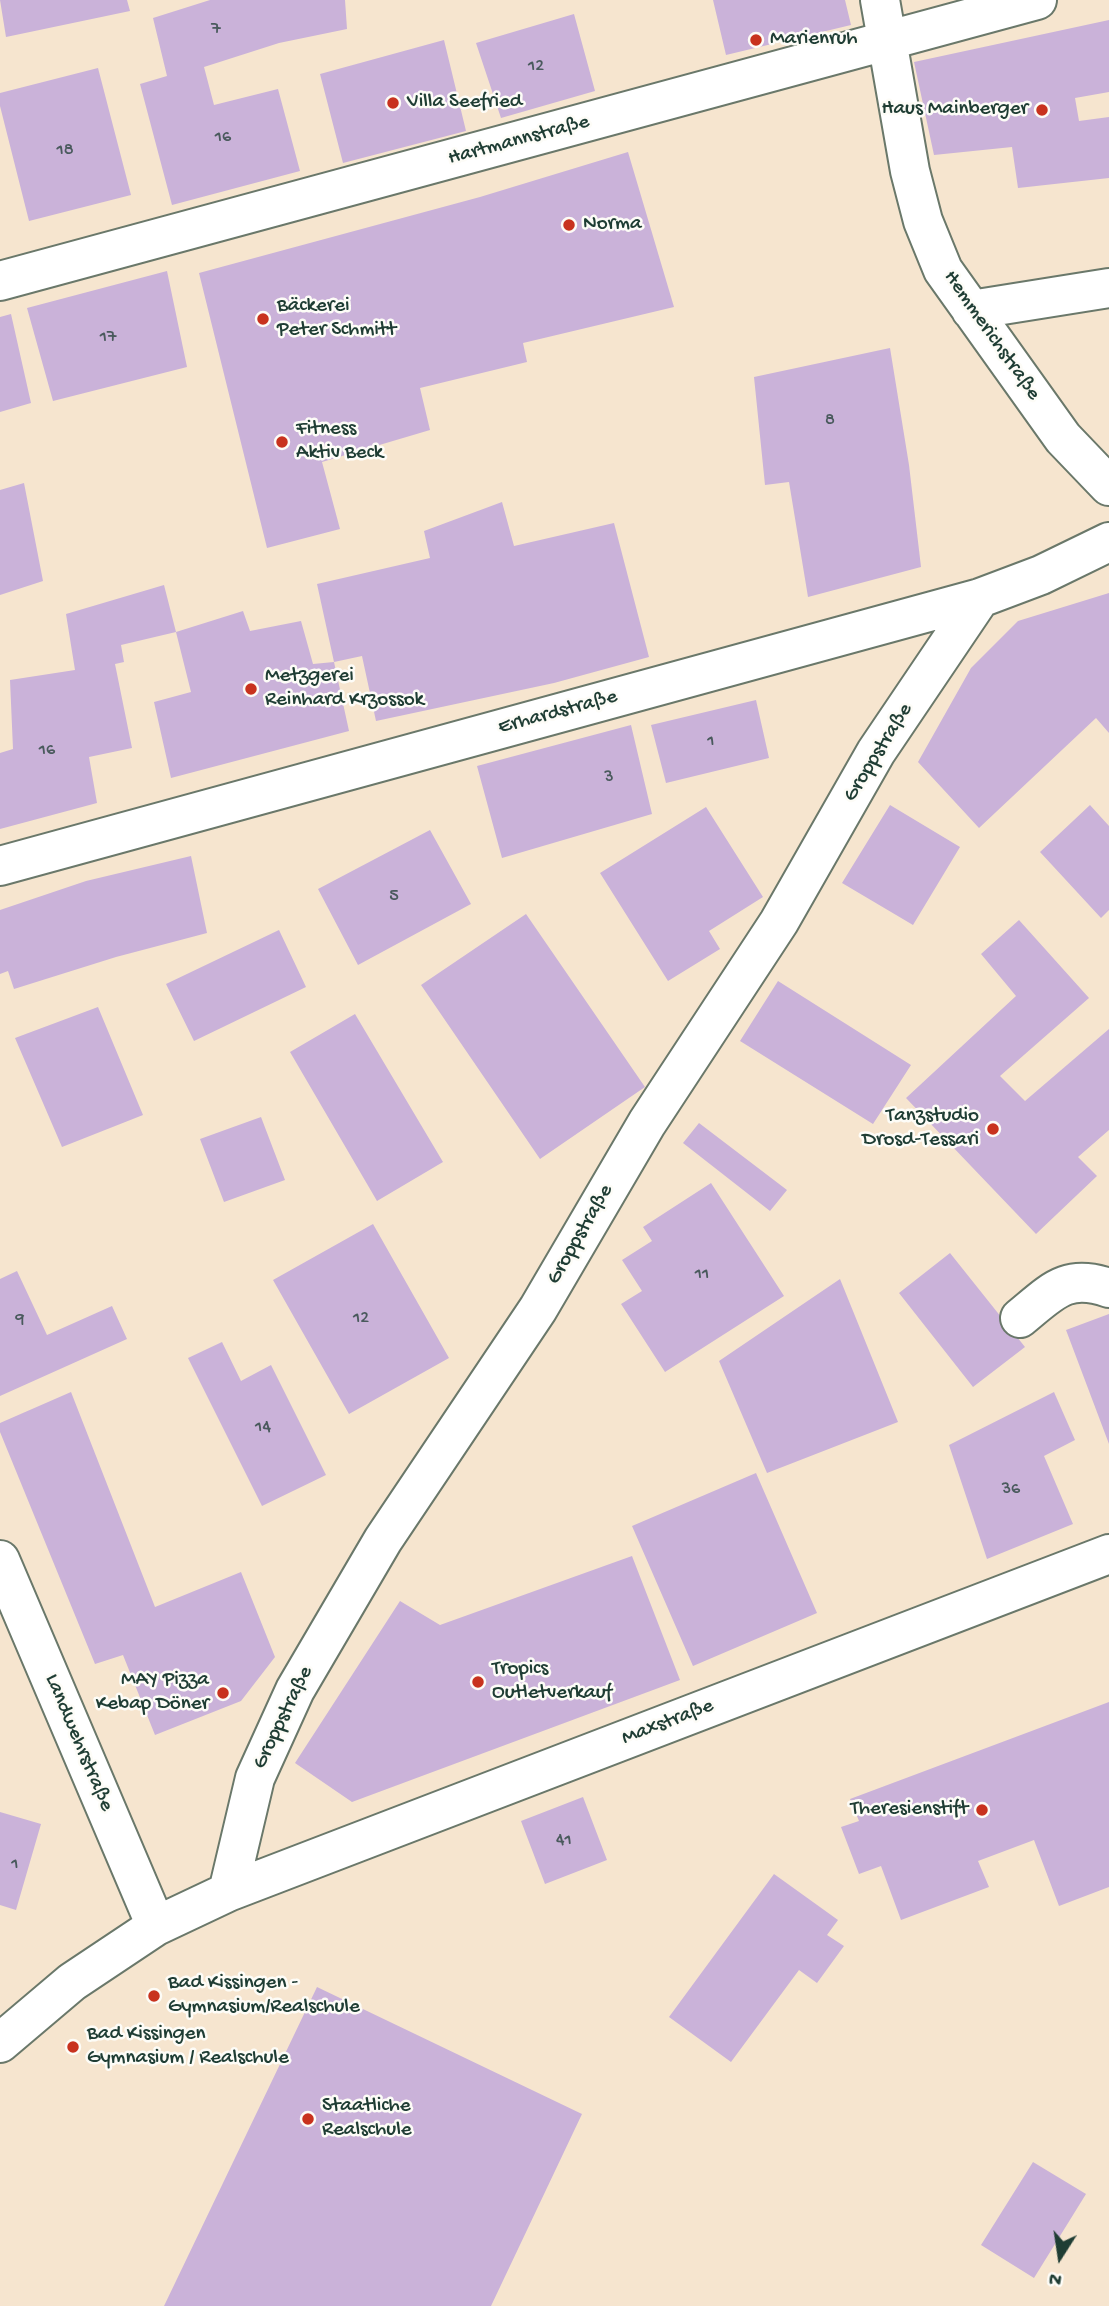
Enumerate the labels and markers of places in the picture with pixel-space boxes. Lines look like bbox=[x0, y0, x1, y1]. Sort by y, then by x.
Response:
place label: Marienruh bbox=[770, 27, 858, 53]
marker: Marienruh bbox=[748, 32, 764, 48]
place label: Villa Seefried bbox=[407, 90, 522, 116]
marker: Villa Seefried bbox=[385, 95, 401, 111]
place label: Haus Mainberger bbox=[881, 97, 1028, 123]
marker: Haus Mainberger bbox=[1034, 102, 1050, 118]
place label: Norma bbox=[583, 212, 642, 238]
marker: Norma bbox=[561, 217, 577, 233]
place label: Bäckerei Peter Schmitt bbox=[277, 294, 396, 344]
marker: Bäckerei Peter Schmitt bbox=[255, 311, 271, 327]
place label: Fitness Aktiv Beck bbox=[296, 417, 383, 467]
marker: Fitness Aktiv Beck bbox=[274, 434, 290, 450]
place label: Metzgerei Reinhard Krzossok bbox=[265, 664, 424, 714]
marker: Metzgerei Reinhard Krzossok bbox=[243, 681, 259, 697]
place label: Tanzstudio Drosd-Tessari bbox=[862, 1104, 979, 1154]
marker: Tanzstudio Drosd-Tessari bbox=[985, 1121, 1001, 1137]
place label: Tropics Outletverkauf bbox=[492, 1657, 612, 1707]
place label: MAY Pizza Kebap Döner bbox=[96, 1668, 209, 1718]
marker: Tropics Outletverkauf bbox=[470, 1674, 486, 1690]
marker: MAY Pizza Kebap Döner bbox=[215, 1685, 231, 1701]
place label: Theresienstift bbox=[851, 1797, 968, 1823]
marker: Theresienstift bbox=[974, 1802, 990, 1818]
place label: Bad Kissingen - Gymnasium/Realschule bbox=[168, 1971, 360, 2021]
marker: Bad Kissingen - Gymnasium/Realschule bbox=[146, 1988, 162, 2004]
place label: Bad Kissingen Gymnasium / Realschule bbox=[87, 2022, 289, 2072]
marker: Bad Kissingen Gymnasium / Realschule bbox=[65, 2039, 81, 2055]
place label: Staatliche Realschule bbox=[322, 2094, 412, 2144]
marker: Staatliche Realschule bbox=[300, 2111, 316, 2127]

